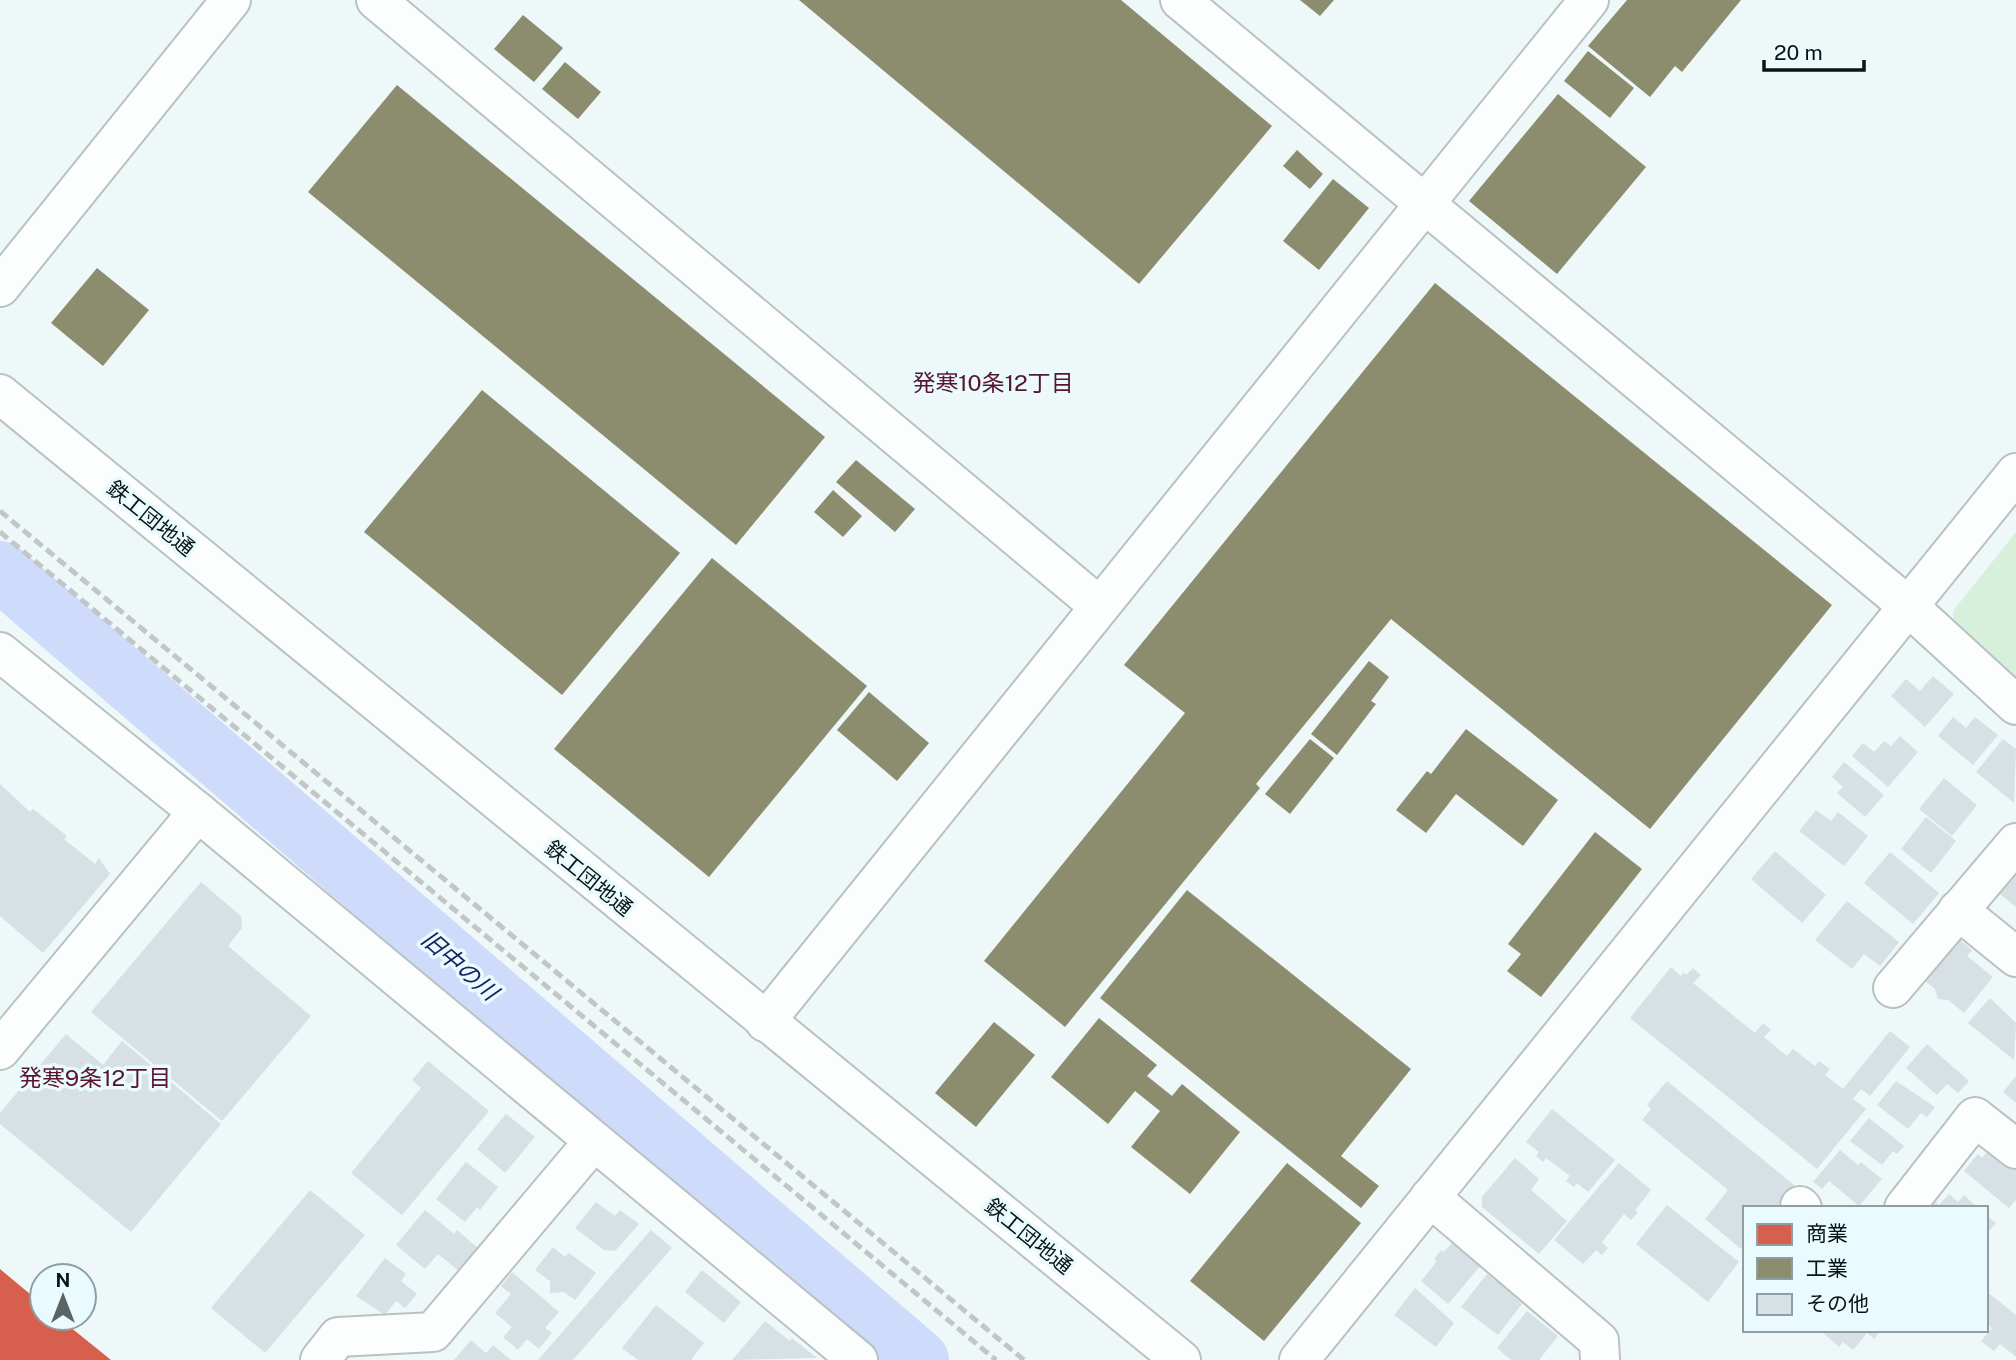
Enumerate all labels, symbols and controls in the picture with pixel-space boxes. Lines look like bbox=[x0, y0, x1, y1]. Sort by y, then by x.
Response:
scale bar bbox=[1764, 28, 1864, 72]
text: 20 m bbox=[1774, 40, 1823, 65]
district label: 発寒10条12丁目 bbox=[912, 369, 1074, 396]
street label: 鉄工団地通 bbox=[102, 475, 200, 561]
street label: 鉄工団地通 bbox=[540, 835, 638, 921]
water label: 旧中の川 bbox=[416, 925, 506, 1007]
district label: 発寒9条12丁目 bbox=[19, 1064, 171, 1091]
street label: 鉄工団地通 bbox=[980, 1193, 1078, 1279]
legend bbox=[1743, 1206, 1988, 1332]
text: 商業 bbox=[1806, 1221, 1848, 1246]
text: 工業 bbox=[1806, 1256, 1848, 1281]
north arrow bbox=[28, 1262, 98, 1332]
text: N bbox=[56, 1269, 70, 1291]
text: その他 bbox=[1806, 1291, 1869, 1316]

